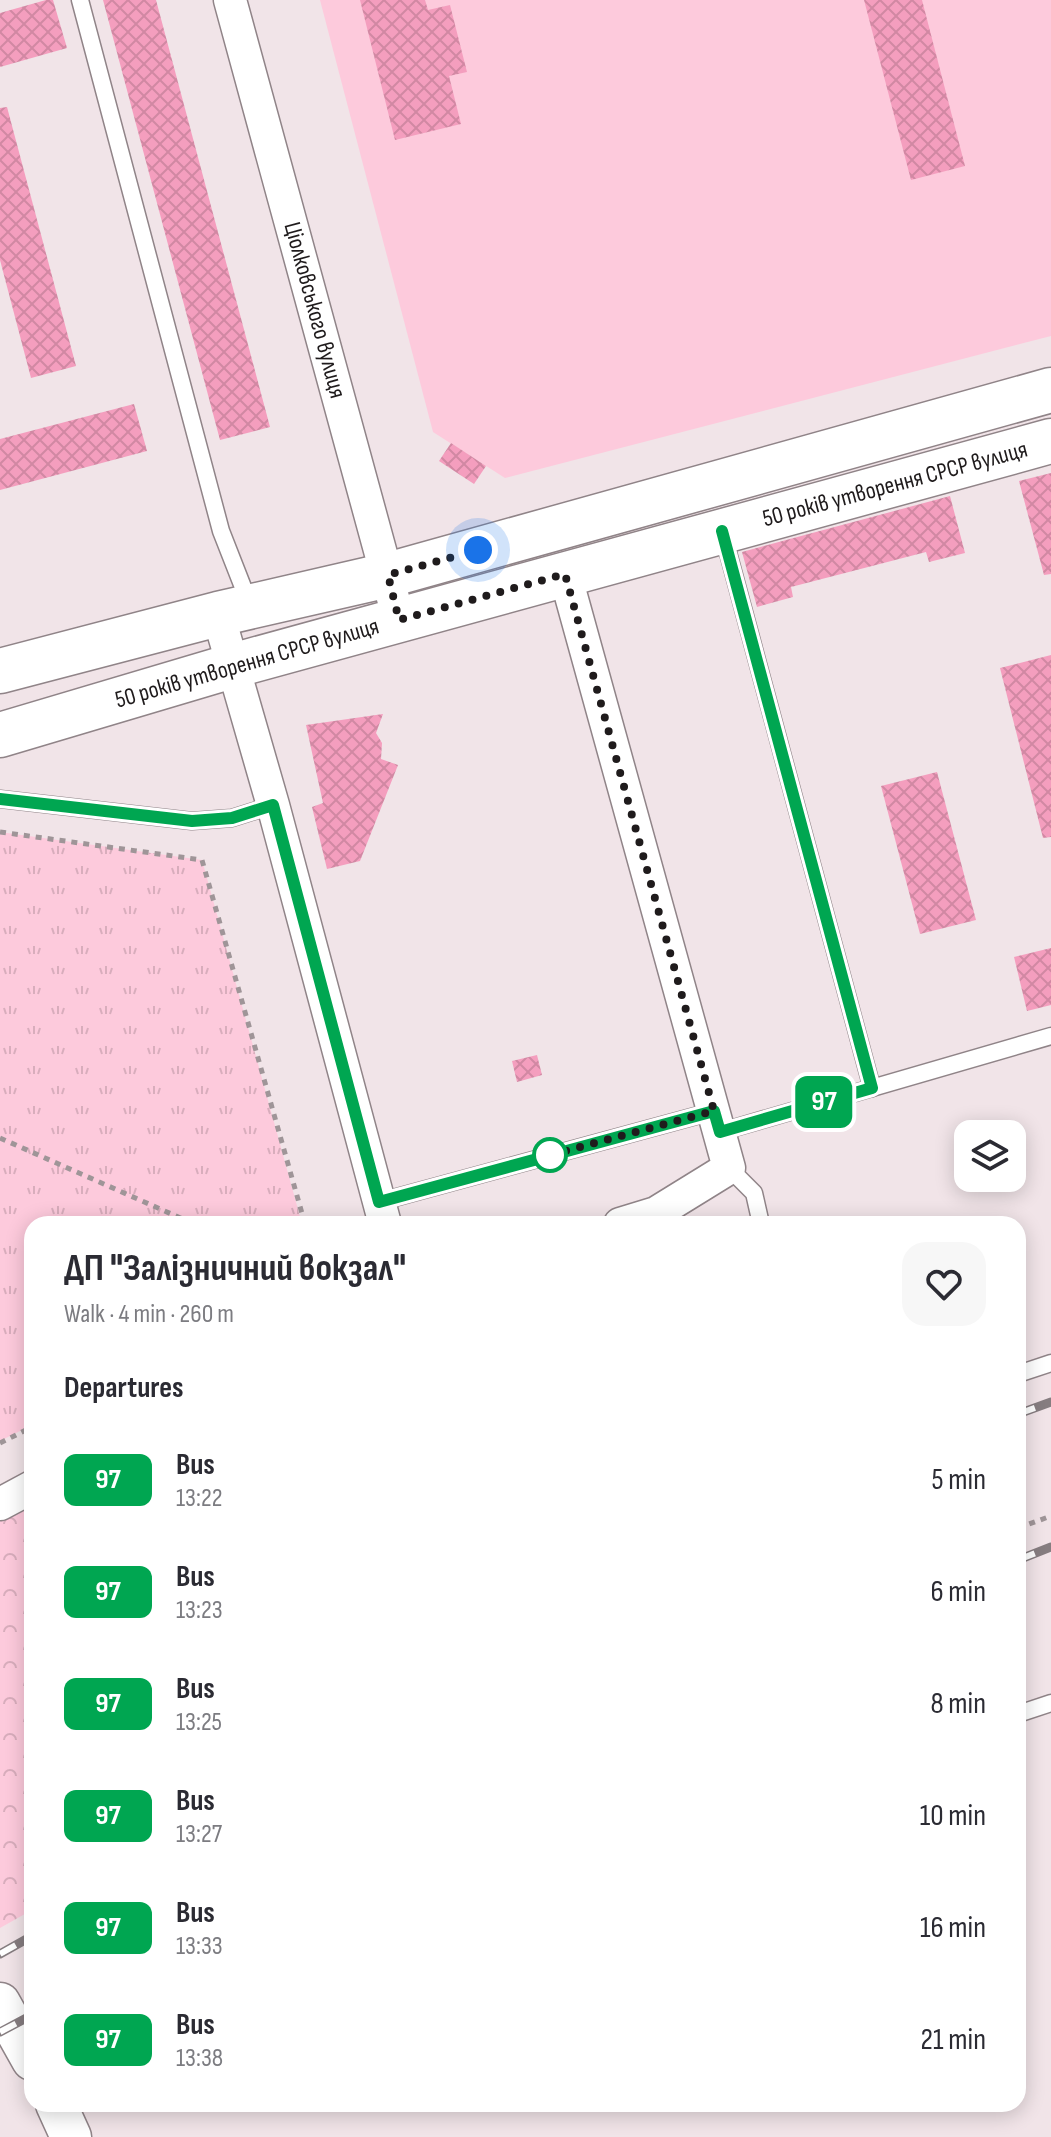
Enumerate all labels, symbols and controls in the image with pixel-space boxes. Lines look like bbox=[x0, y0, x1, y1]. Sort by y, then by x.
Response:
street label: Ціолковського вулиця bbox=[278, 219, 352, 401]
street label: 50 років утворення СРСР вулиця bbox=[759, 435, 1031, 533]
your location bbox=[458, 530, 498, 570]
street label: 50 років утворення СРСР вулиця bbox=[112, 611, 382, 715]
line badge: 97 bbox=[788, 1076, 860, 1128]
text: 97 bbox=[811, 1085, 837, 1118]
map controls bbox=[954, 1120, 1026, 1192]
button: layers bbox=[954, 1120, 1026, 1192]
unlabelled marker bbox=[533, 1138, 567, 1172]
button: heart bbox=[902, 1242, 986, 1326]
text: ДП "Залізничний вокзал" bbox=[64, 1246, 406, 1291]
text: Walk · 4 min · 260 m bbox=[64, 1299, 234, 1330]
text: Departures bbox=[64, 1370, 184, 1406]
text: Bus bbox=[176, 1447, 215, 1483]
text: 5 min bbox=[932, 1462, 986, 1498]
text: 97 bbox=[95, 1463, 121, 1496]
text: 13:22 bbox=[176, 1483, 222, 1514]
text: Bus bbox=[176, 1559, 215, 1595]
text: 6 min bbox=[930, 1574, 986, 1610]
text: 97 bbox=[95, 1575, 121, 1608]
text: 13:23 bbox=[176, 1595, 223, 1626]
text: Bus bbox=[176, 1671, 215, 1707]
text: 8 min bbox=[930, 1686, 986, 1722]
text: 97 bbox=[95, 1687, 121, 1720]
text: 13:25 bbox=[176, 1707, 222, 1738]
text: Bus bbox=[176, 1783, 215, 1819]
text: 10 min bbox=[920, 1798, 986, 1834]
text: 97 bbox=[95, 1799, 121, 1832]
text: 13:27 bbox=[176, 1819, 222, 1850]
text: Bus bbox=[176, 1895, 215, 1931]
text: 16 min bbox=[920, 1910, 986, 1946]
text: 97 bbox=[95, 1911, 121, 1944]
text: 13:33 bbox=[176, 1931, 223, 1962]
text: Bus bbox=[176, 2007, 215, 2043]
text: 21 min bbox=[921, 2022, 986, 2058]
text: 97 bbox=[95, 2023, 121, 2056]
text: 13:38 bbox=[176, 2043, 223, 2074]

